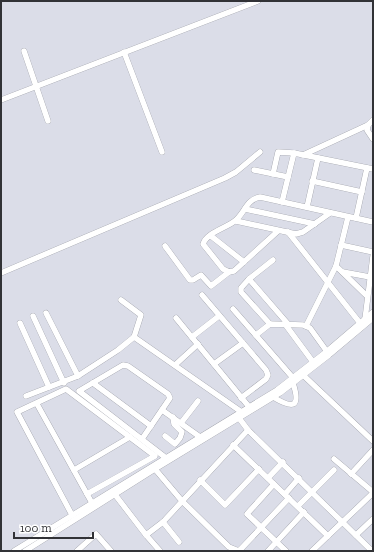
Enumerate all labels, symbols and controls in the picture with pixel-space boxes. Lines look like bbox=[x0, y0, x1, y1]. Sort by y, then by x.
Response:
scale bar bbox=[14, 514, 93, 540]
text: 100 m bbox=[20, 521, 52, 535]

